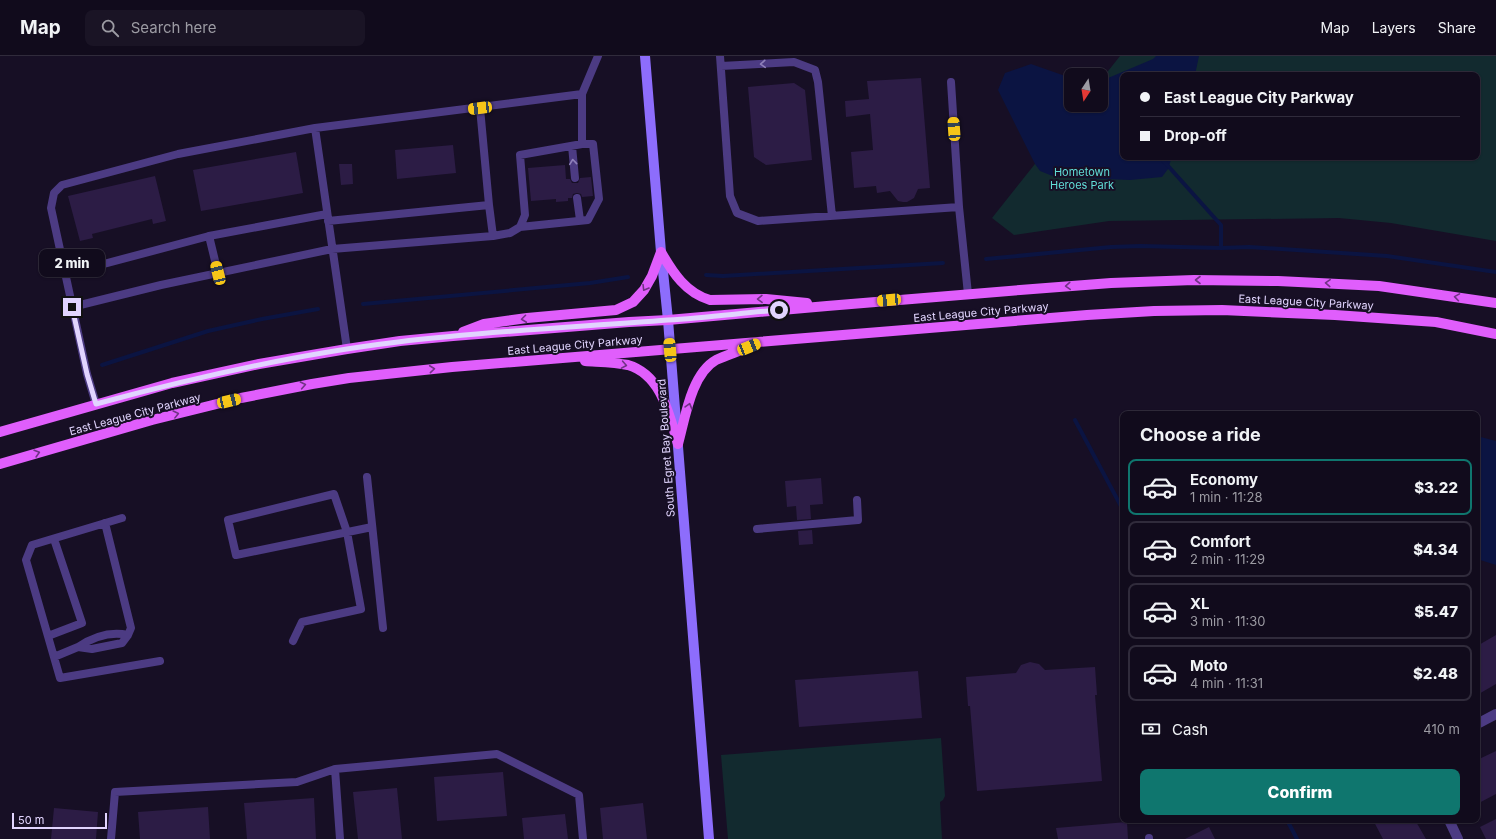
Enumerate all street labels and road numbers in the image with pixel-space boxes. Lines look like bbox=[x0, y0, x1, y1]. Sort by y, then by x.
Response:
street label: East League City Parkway bbox=[1238, 291, 1374, 313]
street label: East League City Parkway bbox=[913, 299, 1049, 325]
street label: East League City Parkway bbox=[507, 332, 643, 358]
street label: South Egret Bay Boulevard bbox=[654, 378, 678, 518]
street label: East League City Parkway bbox=[68, 390, 202, 438]

